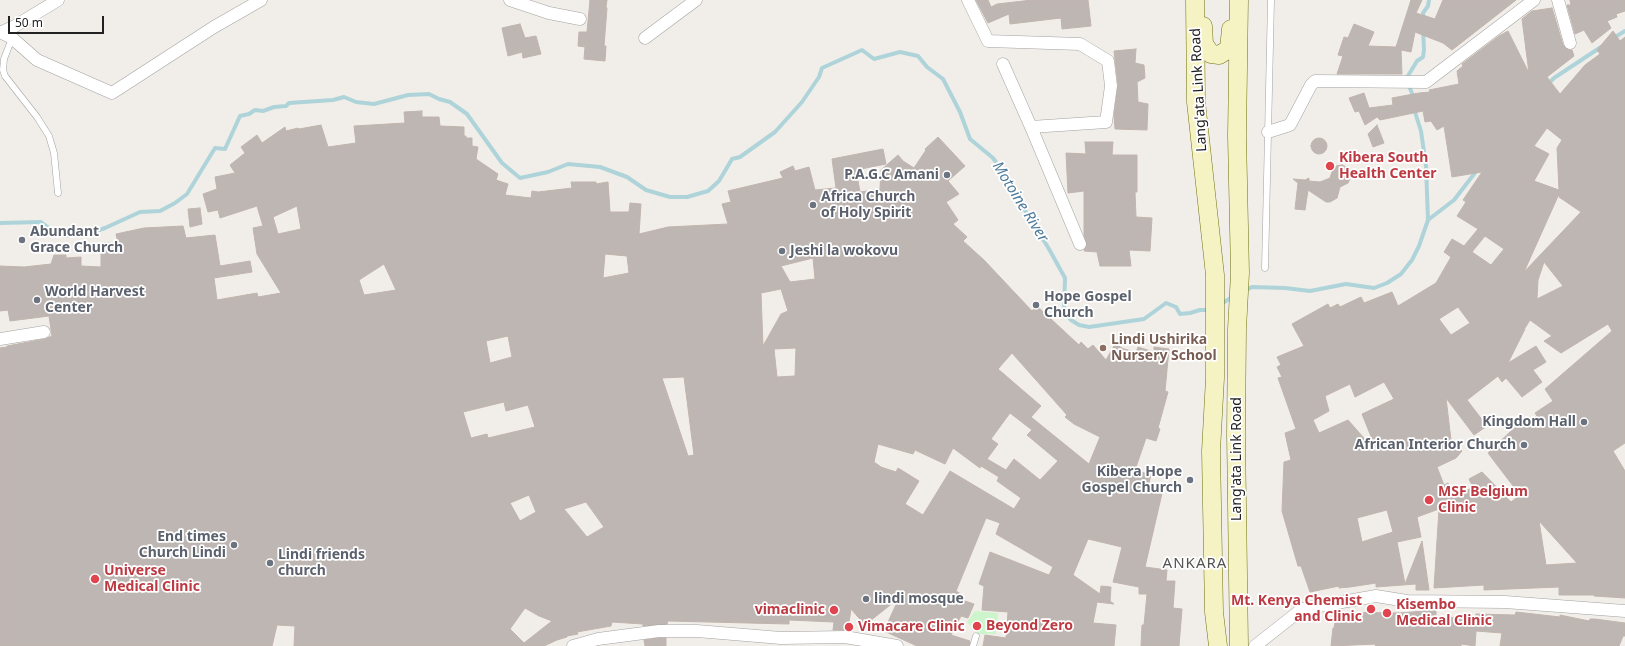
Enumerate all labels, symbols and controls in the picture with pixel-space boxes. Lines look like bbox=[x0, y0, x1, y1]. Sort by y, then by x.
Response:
scale bar bbox=[10, 8, 106, 34]
text: 50 m bbox=[15, 14, 43, 31]
street label: Lang'ata Link Road bbox=[1187, 28, 1211, 152]
place label: Kibera South Health Center bbox=[1339, 150, 1437, 182]
water label: Motoine River bbox=[988, 158, 1052, 246]
marker: Kibera South Health Center bbox=[1324, 160, 1336, 172]
place label: P.A.G.C Amani bbox=[844, 167, 939, 183]
marker: P.A.G.C Amani bbox=[942, 170, 952, 180]
place label: Africa Church of Holy Spirit bbox=[821, 189, 915, 222]
marker: Africa Church of Holy Spirit bbox=[808, 200, 818, 210]
place label: Abundant Grace Church bbox=[30, 224, 123, 256]
marker: Abundant Grace Church bbox=[17, 235, 27, 245]
place label: Jeshi la wokovu bbox=[790, 243, 898, 259]
marker: Jeshi la wokovu bbox=[777, 246, 787, 256]
place label: World Harvest Center bbox=[45, 284, 145, 316]
place label: Hope Gospel Church bbox=[1044, 289, 1132, 322]
marker: World Harvest Center bbox=[32, 295, 42, 305]
marker: Hope Gospel Church bbox=[1031, 300, 1041, 310]
place label: Lindi Ushirika Nursery School bbox=[1111, 332, 1217, 364]
marker: Lindi Ushirika Nursery School bbox=[1098, 343, 1108, 353]
street label: Lang'ata Link Road bbox=[1229, 397, 1245, 521]
place label: Kingdom Hall bbox=[1482, 414, 1576, 430]
marker: Kingdom Hall bbox=[1579, 417, 1589, 427]
place label: African Interior Church bbox=[1355, 437, 1516, 453]
marker: African Interior Church bbox=[1519, 440, 1529, 450]
place label: Kibera Hope Gospel Church bbox=[1082, 464, 1182, 496]
marker: Kibera Hope Gospel Church bbox=[1185, 475, 1195, 485]
place label: MSF Belgium Clinic bbox=[1438, 484, 1528, 516]
marker: MSF Belgium Clinic bbox=[1423, 494, 1435, 506]
place label: End times Church Lindi bbox=[139, 529, 226, 562]
marker: End times Church Lindi bbox=[229, 540, 239, 550]
place label: Lindi friends church bbox=[278, 547, 365, 580]
district label: ANKARA bbox=[1163, 555, 1227, 573]
marker: Lindi friends church bbox=[265, 558, 275, 568]
place label: Universe Medical Clinic bbox=[104, 563, 200, 596]
marker: Universe Medical Clinic bbox=[89, 573, 101, 585]
place label: lindi mosque bbox=[874, 591, 964, 607]
place label: Mt. Kenya Chemist and Clinic bbox=[1231, 593, 1362, 626]
marker: lindi mosque bbox=[861, 594, 871, 604]
place label: Kisembo Medical Clinic bbox=[1396, 597, 1492, 630]
place label: vimaclinic bbox=[755, 602, 825, 618]
marker: Mt. Kenya Chemist and Clinic bbox=[1365, 603, 1377, 615]
marker: vimaclinic bbox=[828, 604, 840, 616]
marker: Kisembo Medical Clinic bbox=[1381, 607, 1393, 619]
place label: Beyond Zero bbox=[986, 618, 1073, 634]
place label: Vimacare Clinic bbox=[858, 619, 965, 635]
marker: Beyond Zero bbox=[971, 620, 983, 632]
marker: Vimacare Clinic bbox=[843, 621, 855, 633]

